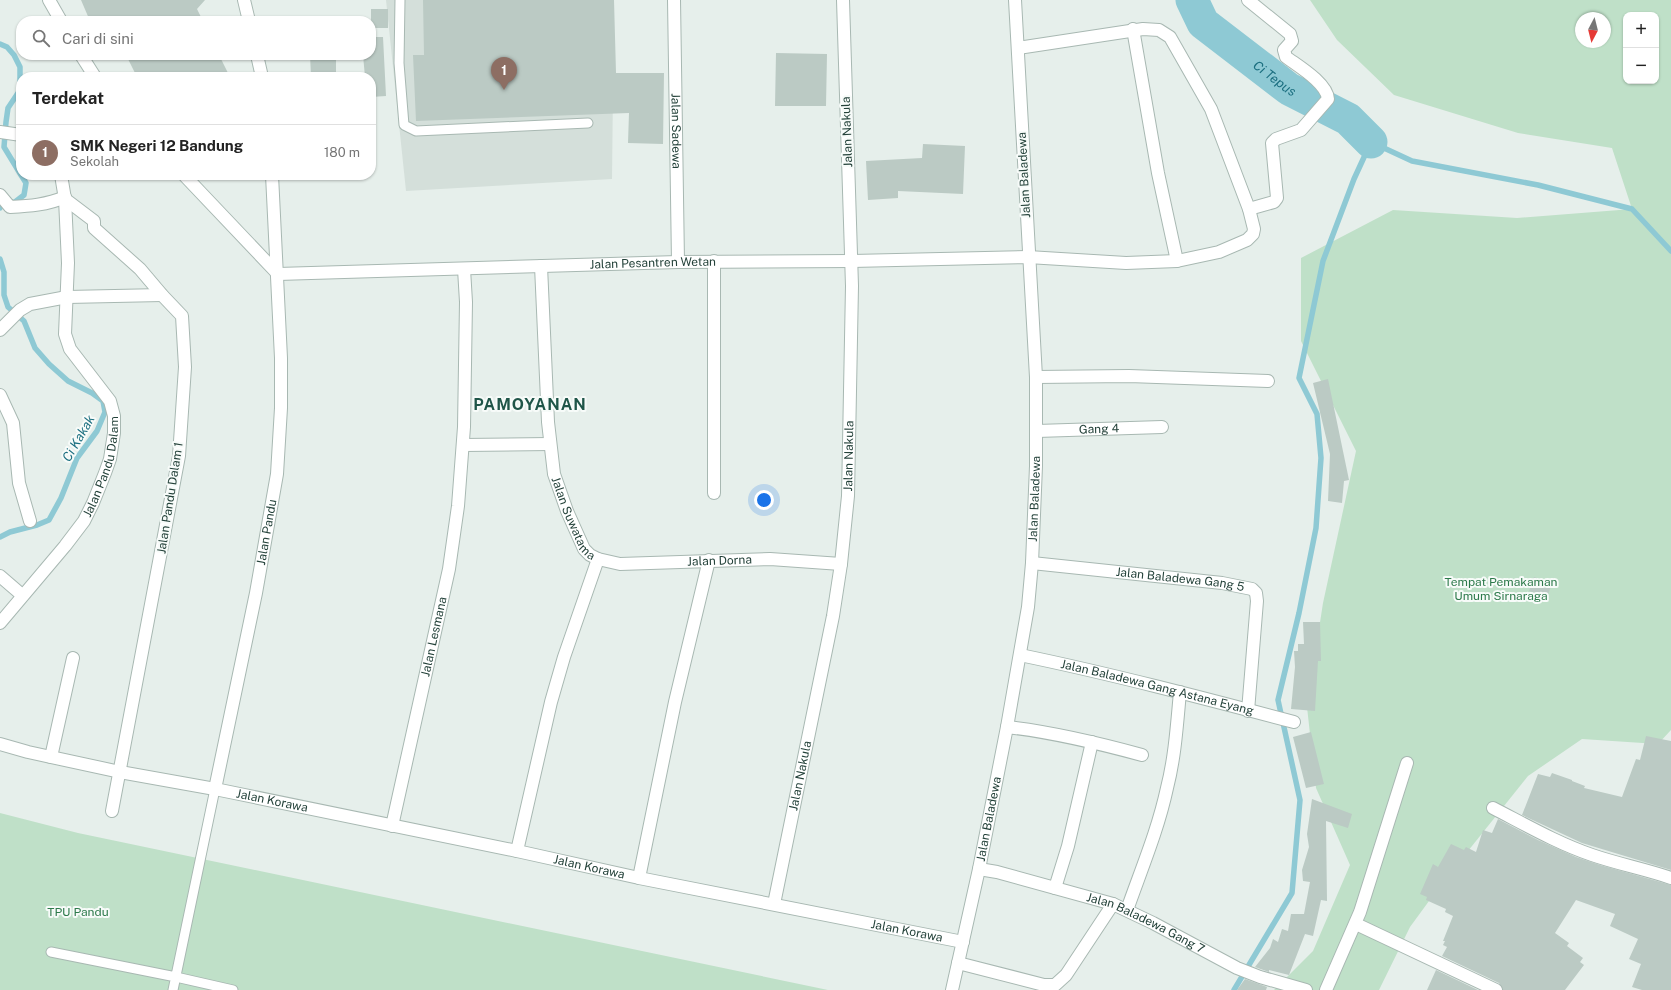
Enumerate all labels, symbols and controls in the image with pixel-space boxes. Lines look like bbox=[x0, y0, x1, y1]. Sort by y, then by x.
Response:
north arrow bbox=[1575, 12, 1611, 48]
map controls bbox=[1623, 12, 1659, 84]
button: + bbox=[1623, 12, 1659, 48]
search box bbox=[16, 16, 376, 60]
icon: search bbox=[30, 27, 52, 49]
text: Cari di sini bbox=[62, 30, 134, 47]
button: − bbox=[1623, 48, 1659, 84]
pin: 1 bbox=[491, 57, 517, 90]
water label: Ci Tepus bbox=[1250, 57, 1298, 99]
text: Terdekat bbox=[32, 88, 104, 108]
street label: Jalan Sadewa bbox=[668, 93, 684, 169]
street label: Jalan Nakula bbox=[839, 96, 855, 168]
street label: Jalan Baladewa bbox=[1015, 132, 1033, 218]
text: SMK Negeri 12 Bandung bbox=[70, 137, 243, 154]
text: 1 bbox=[42, 145, 48, 160]
text: 180 m bbox=[324, 145, 360, 160]
text: Sekolah bbox=[70, 154, 119, 169]
street label: Jalan Pesantren Wetan bbox=[589, 255, 716, 272]
district label: PAMOYANAN bbox=[473, 395, 587, 414]
water label: Ci Kakak bbox=[59, 412, 98, 464]
street label: Jalan Pandu Dalam bbox=[80, 416, 121, 519]
street label: Jalan Nakula bbox=[841, 420, 856, 492]
street label: Gang 4 bbox=[1079, 421, 1120, 437]
street label: Jalan Pandu Dalam 1 bbox=[154, 441, 186, 555]
street label: Jalan Baladewa bbox=[1026, 456, 1043, 542]
street label: Jalan Suwatama bbox=[549, 475, 597, 563]
your location bbox=[754, 490, 774, 510]
street label: Jalan Pandu bbox=[254, 498, 279, 566]
street label: Jalan Dorna bbox=[687, 553, 752, 569]
street label: Jalan Baladewa Gang 5 bbox=[1115, 565, 1246, 594]
park label: Tempat Pemakaman Umum Sirnaraga bbox=[1445, 575, 1558, 603]
street label: Jalan Lesmana bbox=[418, 595, 450, 678]
street label: Jalan Baladewa Gang Astana Eyang bbox=[1059, 657, 1255, 718]
street label: Jalan Nakula bbox=[786, 740, 814, 812]
street label: Jalan Baladewa bbox=[974, 775, 1004, 863]
street label: Jalan Korawa bbox=[235, 787, 309, 815]
street label: Jalan Korawa bbox=[552, 852, 626, 882]
street label: Jalan Baladewa Gang 7 bbox=[1085, 890, 1207, 956]
park label: TPU Pandu bbox=[47, 905, 109, 919]
street label: Jalan Korawa bbox=[870, 917, 944, 945]

